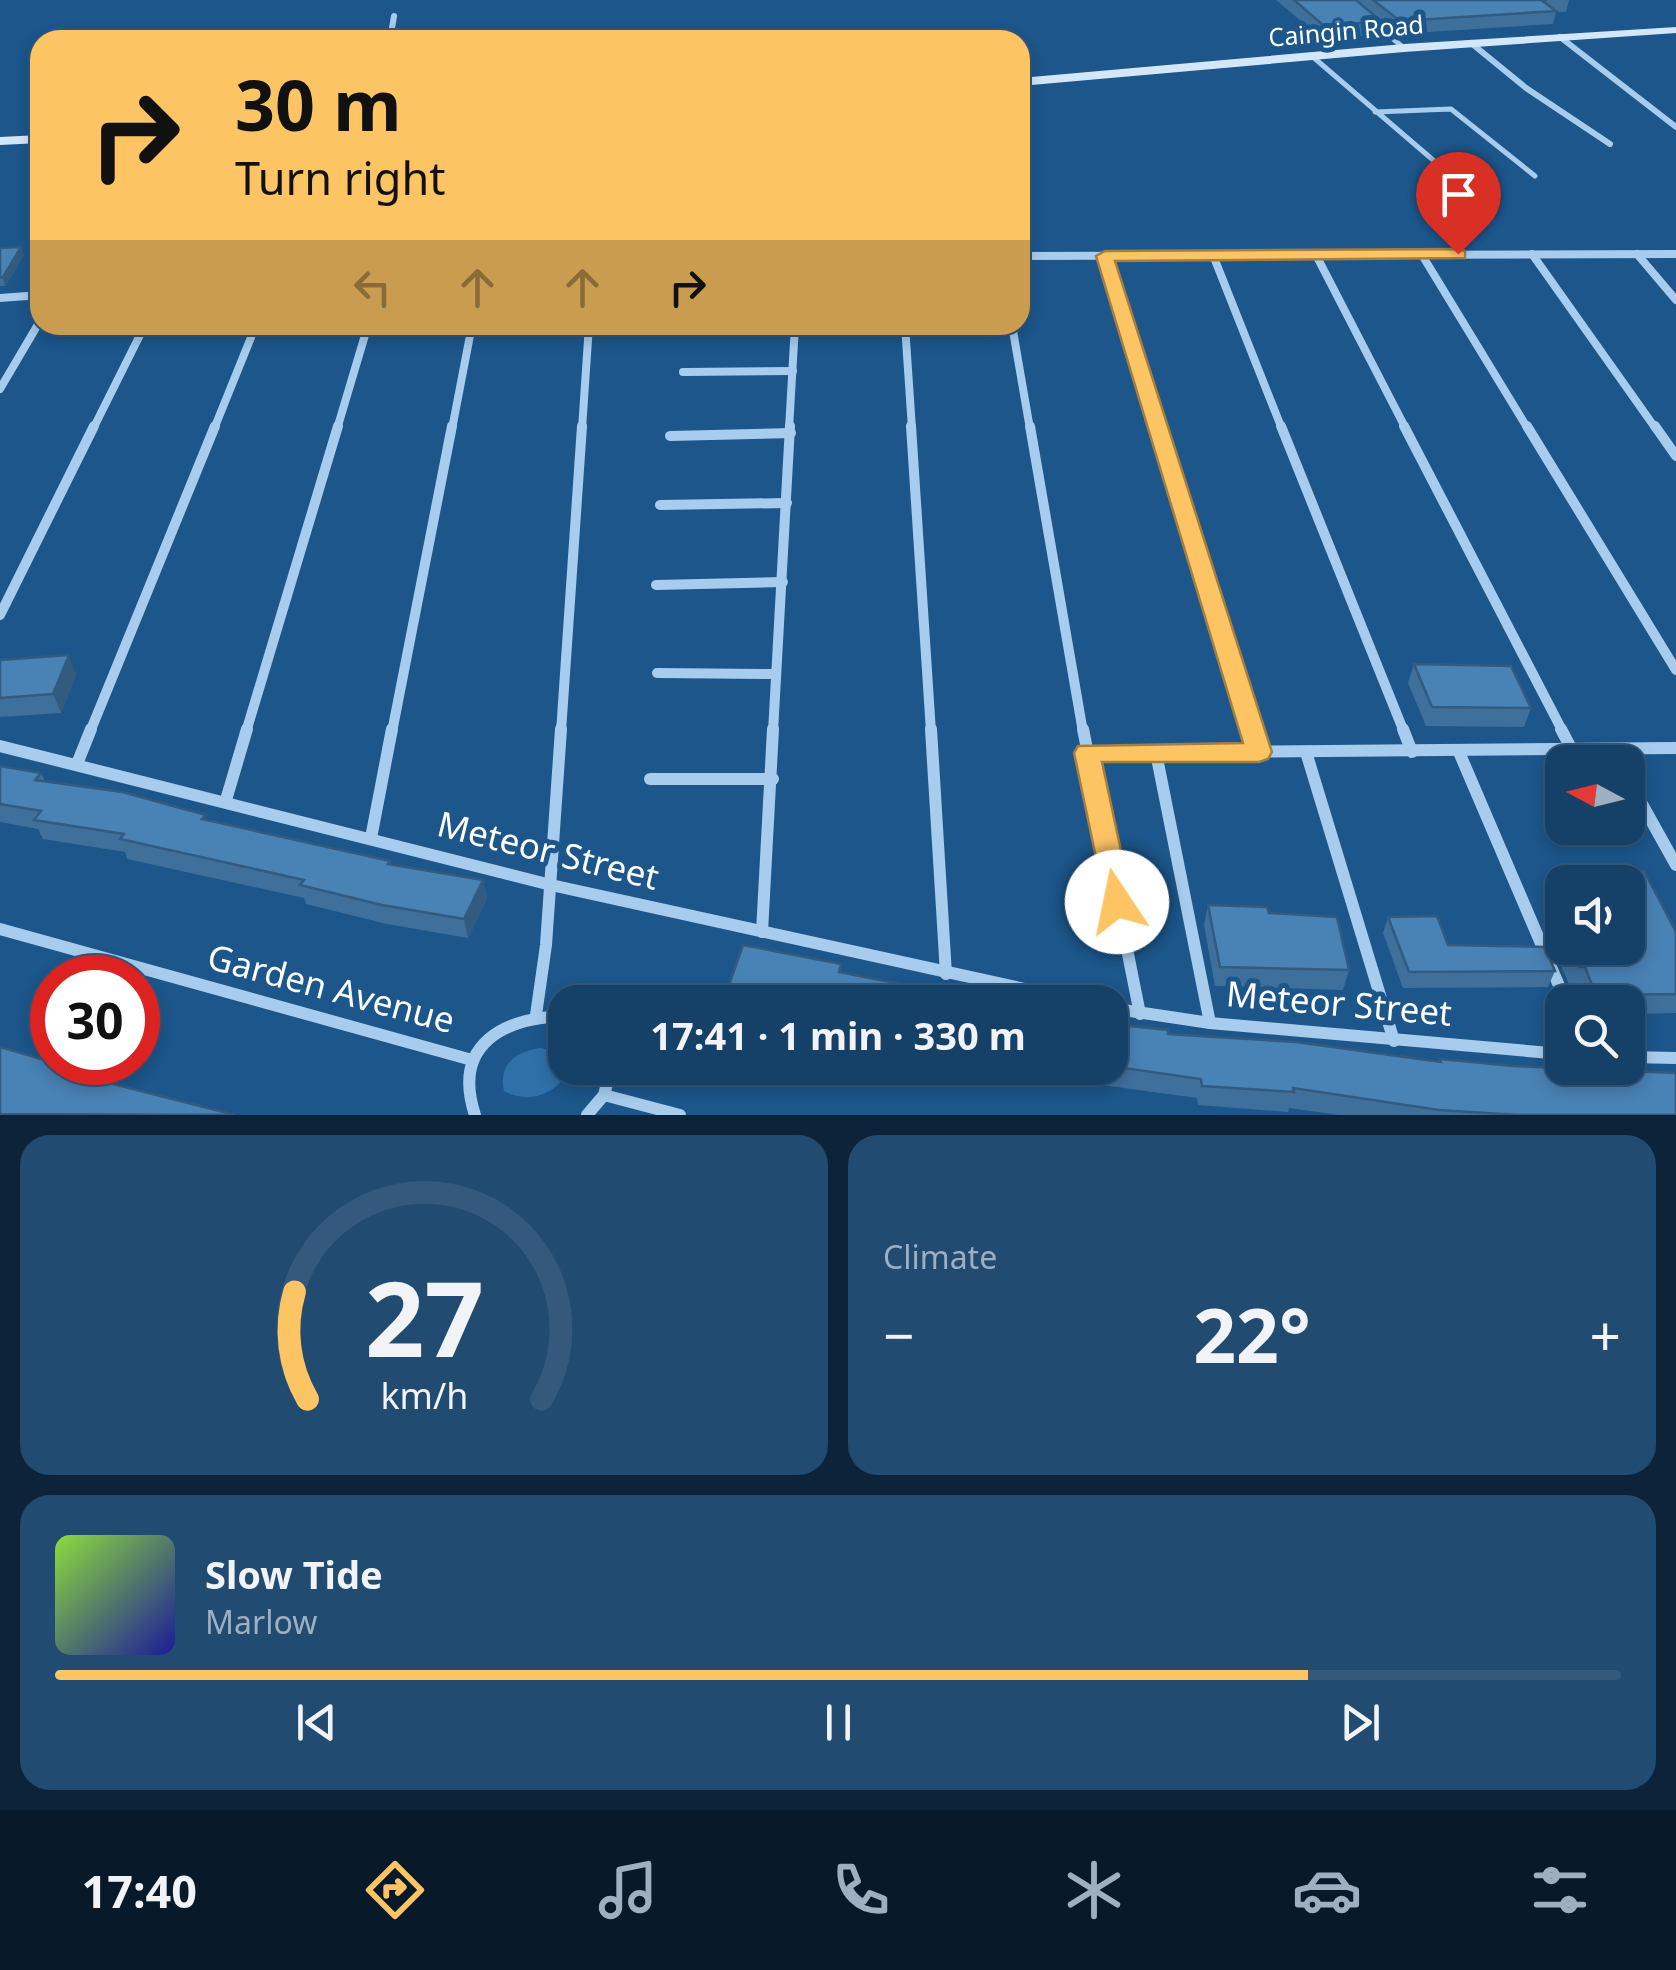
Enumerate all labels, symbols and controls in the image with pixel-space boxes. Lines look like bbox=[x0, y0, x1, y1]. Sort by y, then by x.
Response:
street label: Caingin Road bbox=[1267, 6, 1425, 54]
text: 30 m bbox=[235, 56, 402, 152]
icon: right bbox=[70, 70, 200, 200]
text: Turn right bbox=[235, 147, 446, 208]
pin bbox=[1416, 152, 1501, 255]
icon: arrive bbox=[1431, 167, 1486, 222]
icon: left bbox=[345, 260, 400, 315]
icon: ahead bbox=[450, 260, 505, 315]
icon: ahead bbox=[555, 260, 610, 315]
icon: right bbox=[660, 260, 715, 315]
north arrow bbox=[1545, 745, 1645, 845]
map controls bbox=[1545, 745, 1645, 1085]
street label: Meteor Street bbox=[433, 799, 664, 900]
position arrow bbox=[1065, 850, 1169, 954]
button: sound bbox=[1545, 865, 1645, 965]
street label: Garden Avenue bbox=[203, 932, 460, 1043]
speed limit sign: 30 bbox=[30, 955, 160, 1085]
street label: Meteor Street bbox=[1224, 969, 1454, 1036]
button: search bbox=[1545, 985, 1645, 1085]
text: 17:41 · 1 min · 330 m bbox=[650, 1009, 1026, 1061]
text: Climate bbox=[883, 1235, 997, 1278]
text: 27 bbox=[365, 1246, 483, 1387]
text: 22° bbox=[1193, 1283, 1311, 1385]
text: − bbox=[883, 1297, 914, 1372]
text: + bbox=[1590, 1297, 1621, 1372]
text: km/h bbox=[380, 1371, 468, 1419]
text: Slow Tide bbox=[205, 1548, 383, 1600]
text: Marlow bbox=[205, 1600, 317, 1643]
icon: previous bbox=[289, 1695, 344, 1750]
icon: pause bbox=[811, 1695, 866, 1750]
icon: next bbox=[1333, 1695, 1388, 1750]
icon: directions bbox=[360, 1855, 430, 1925]
icon: music bbox=[593, 1855, 663, 1925]
icon: phone bbox=[826, 1855, 896, 1925]
icon: climate bbox=[1059, 1855, 1129, 1925]
icon: car bbox=[1292, 1855, 1362, 1925]
icon: filters bbox=[1525, 1855, 1595, 1925]
text: 17:40 bbox=[81, 1860, 197, 1921]

